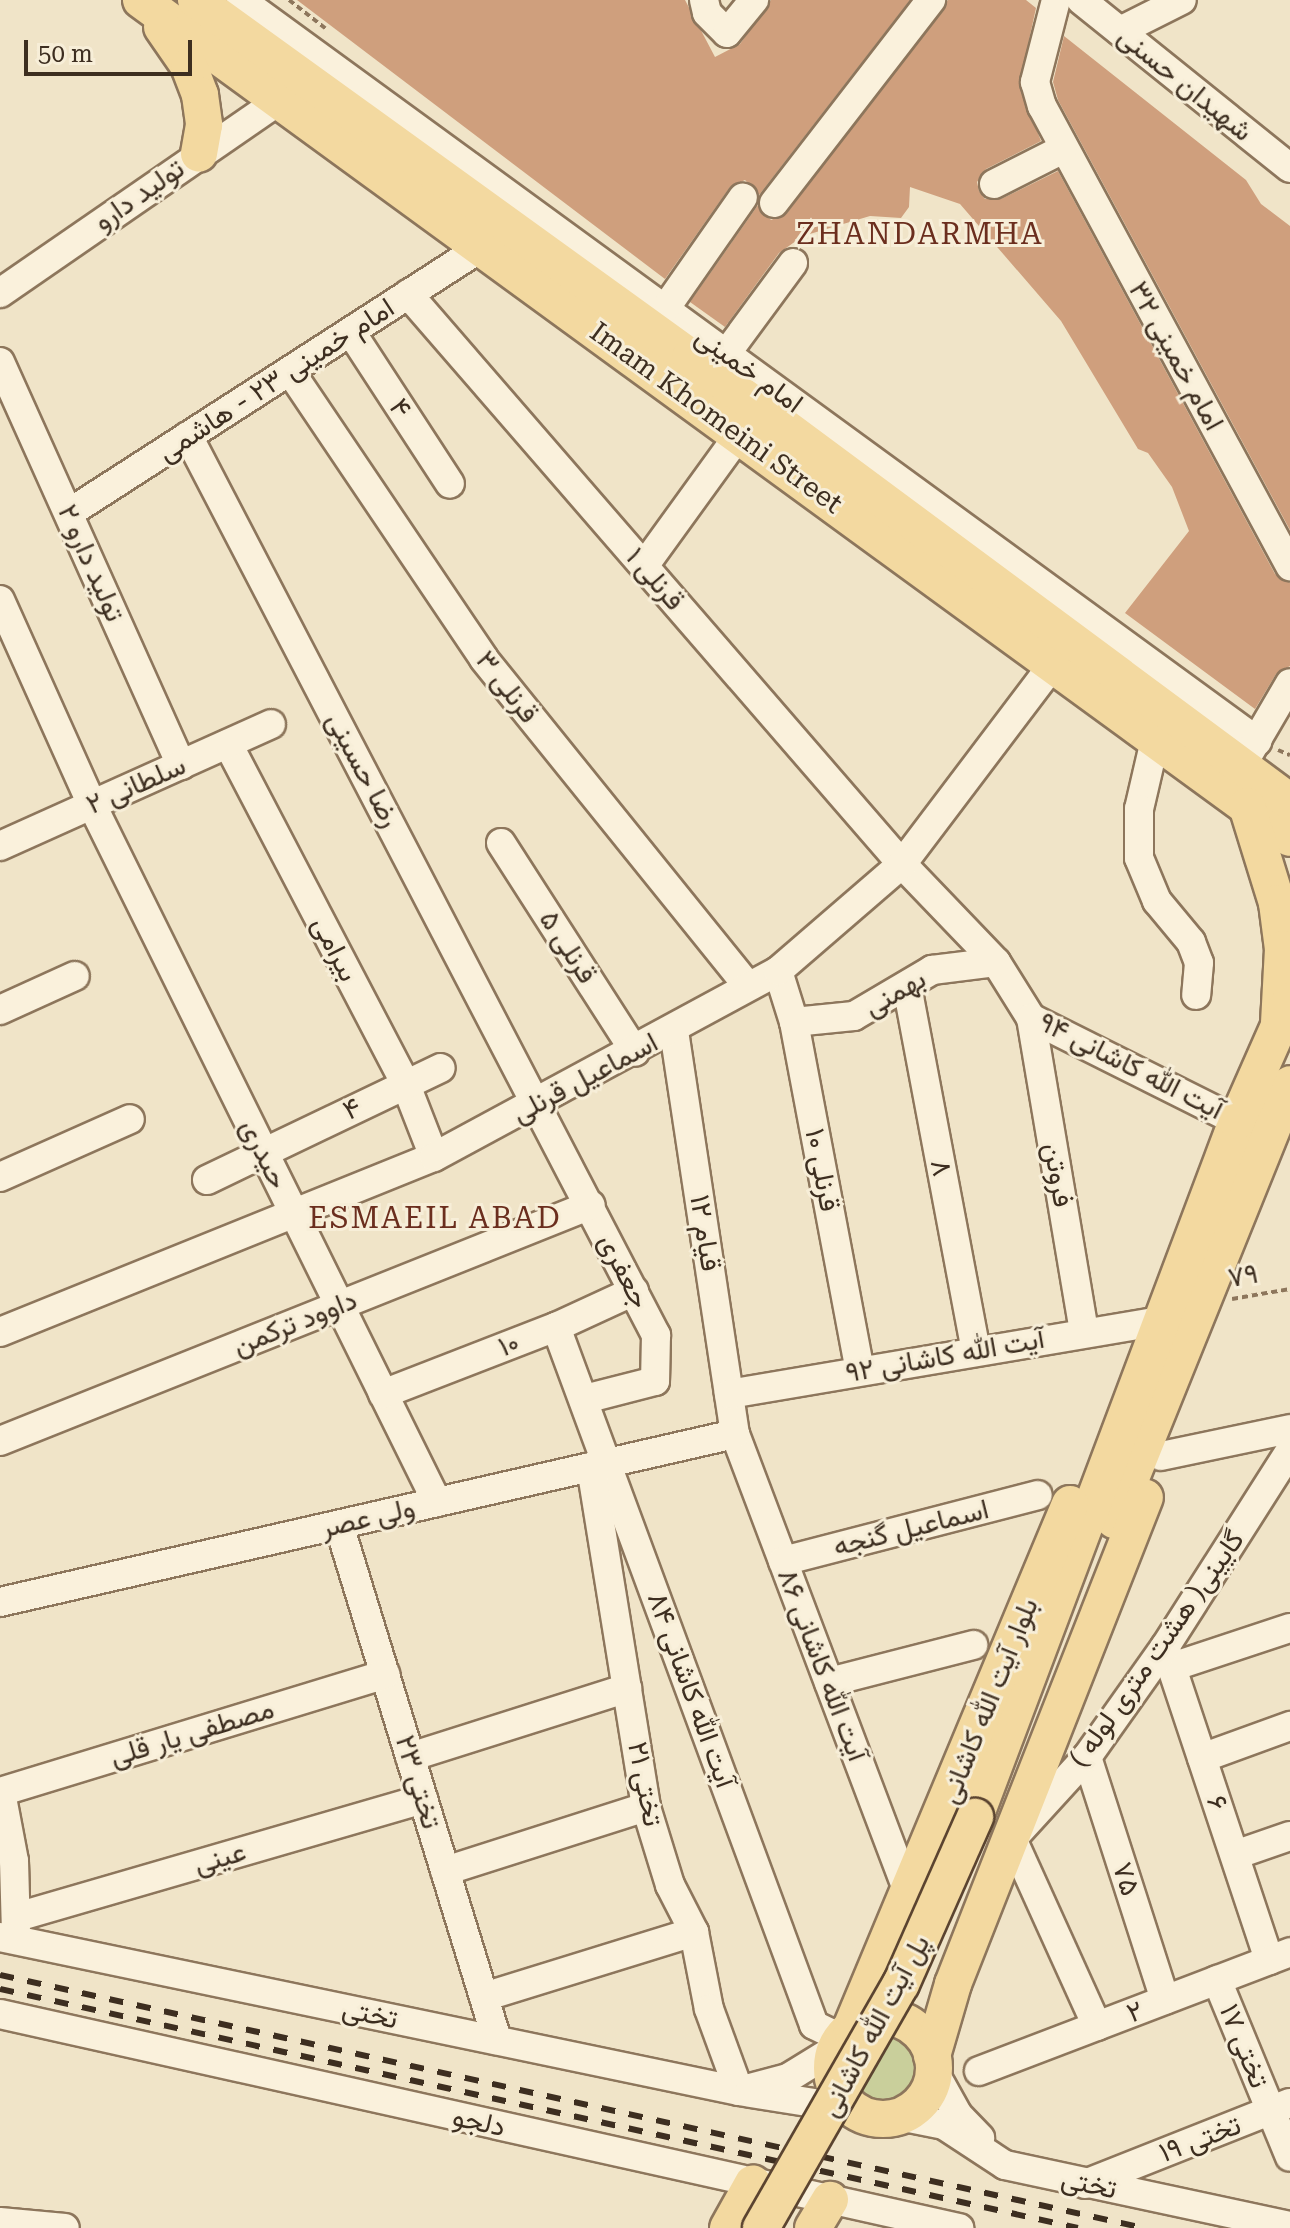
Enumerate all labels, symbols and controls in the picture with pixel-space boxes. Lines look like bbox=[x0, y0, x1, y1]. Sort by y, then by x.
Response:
street label: شهیدان حسنی bbox=[1111, 19, 1259, 149]
scale bar bbox=[28, 24, 196, 74]
text: 50 m bbox=[38, 40, 93, 68]
street label: تولید دارو bbox=[87, 152, 191, 238]
district label: ZHANDARMHA bbox=[796, 216, 1044, 252]
street label: امام خمینی ۳۲ bbox=[1121, 276, 1231, 436]
street label: امام خمینی ۲۳ - هاشمی bbox=[151, 291, 401, 469]
street label: Imam Khomeini Street bbox=[583, 315, 849, 521]
street label: امام خمینی bbox=[689, 320, 809, 420]
street label: ۴ bbox=[382, 392, 418, 424]
street label: تولید دارو ۲ bbox=[50, 499, 132, 627]
street label: قرنلی ۱ bbox=[619, 541, 691, 617]
street label: قرنلی ۳ bbox=[468, 644, 546, 730]
street label: رضا حسینی bbox=[319, 707, 407, 833]
street label: ۲ سلطانی bbox=[81, 748, 191, 822]
street label: قرنلی ۵ bbox=[532, 904, 604, 990]
street label: بیرامی bbox=[305, 911, 365, 987]
street label: بهمنی bbox=[858, 962, 932, 1024]
street label: آیت الله کاشانی ۹۴ bbox=[1033, 1005, 1229, 1127]
street label: اسماعیل قرنلی bbox=[506, 1026, 664, 1130]
street label: ۴ bbox=[338, 1090, 366, 1128]
street label: حیدری bbox=[233, 1114, 295, 1194]
street label: قرنلی ۱۰ bbox=[798, 1126, 846, 1214]
street label: فروتن bbox=[1036, 1140, 1080, 1210]
street label: ۸ bbox=[923, 1157, 959, 1179]
street label: ۱۲ قیام bbox=[682, 1192, 728, 1274]
district label: ESMAEIL ABAD bbox=[308, 1200, 562, 1236]
street label: جعفری bbox=[591, 1228, 657, 1314]
street label: ۷۹ bbox=[1225, 1257, 1261, 1295]
street label: داوود ترکمن bbox=[228, 1283, 362, 1363]
street label: آیت الله کاشانی ۹۲ bbox=[843, 1322, 1047, 1390]
street label: ۱۰ bbox=[494, 1326, 524, 1364]
street label: ولی عصر bbox=[318, 1491, 418, 1545]
street label: اسماعیل گنجه bbox=[830, 1492, 992, 1564]
street label: گایینی( هشت متری لوله ) bbox=[1062, 1524, 1252, 1774]
street label: آیت الله کاشانی ۸۶ bbox=[770, 1564, 874, 1766]
street label: آیت الله کاشانی ۸۴ bbox=[640, 1588, 742, 1792]
street label: بلوار آیت الله کاشانی bbox=[932, 1593, 1046, 1809]
street label: مصطفی یار قلی bbox=[106, 1692, 278, 1774]
street label: تختی ۲۳ bbox=[388, 1731, 448, 1833]
street label: تختی ۲۱ bbox=[620, 1739, 670, 1829]
street label: ۶ bbox=[1199, 1791, 1235, 1815]
street label: عینی bbox=[190, 1835, 250, 1881]
street label: ۷۵ bbox=[1105, 1858, 1147, 1900]
street label: پل آیت الله کاشانی bbox=[813, 1929, 937, 2123]
street label: تختی bbox=[339, 1992, 401, 2036]
street label: ۲ bbox=[1122, 1994, 1148, 2030]
street label: تختی ۱۷ bbox=[1212, 1999, 1276, 2093]
street label: دلجو bbox=[449, 2100, 509, 2144]
street label: تختی ۱۹ bbox=[1155, 2108, 1245, 2170]
street label: تختی bbox=[1058, 2162, 1120, 2206]

